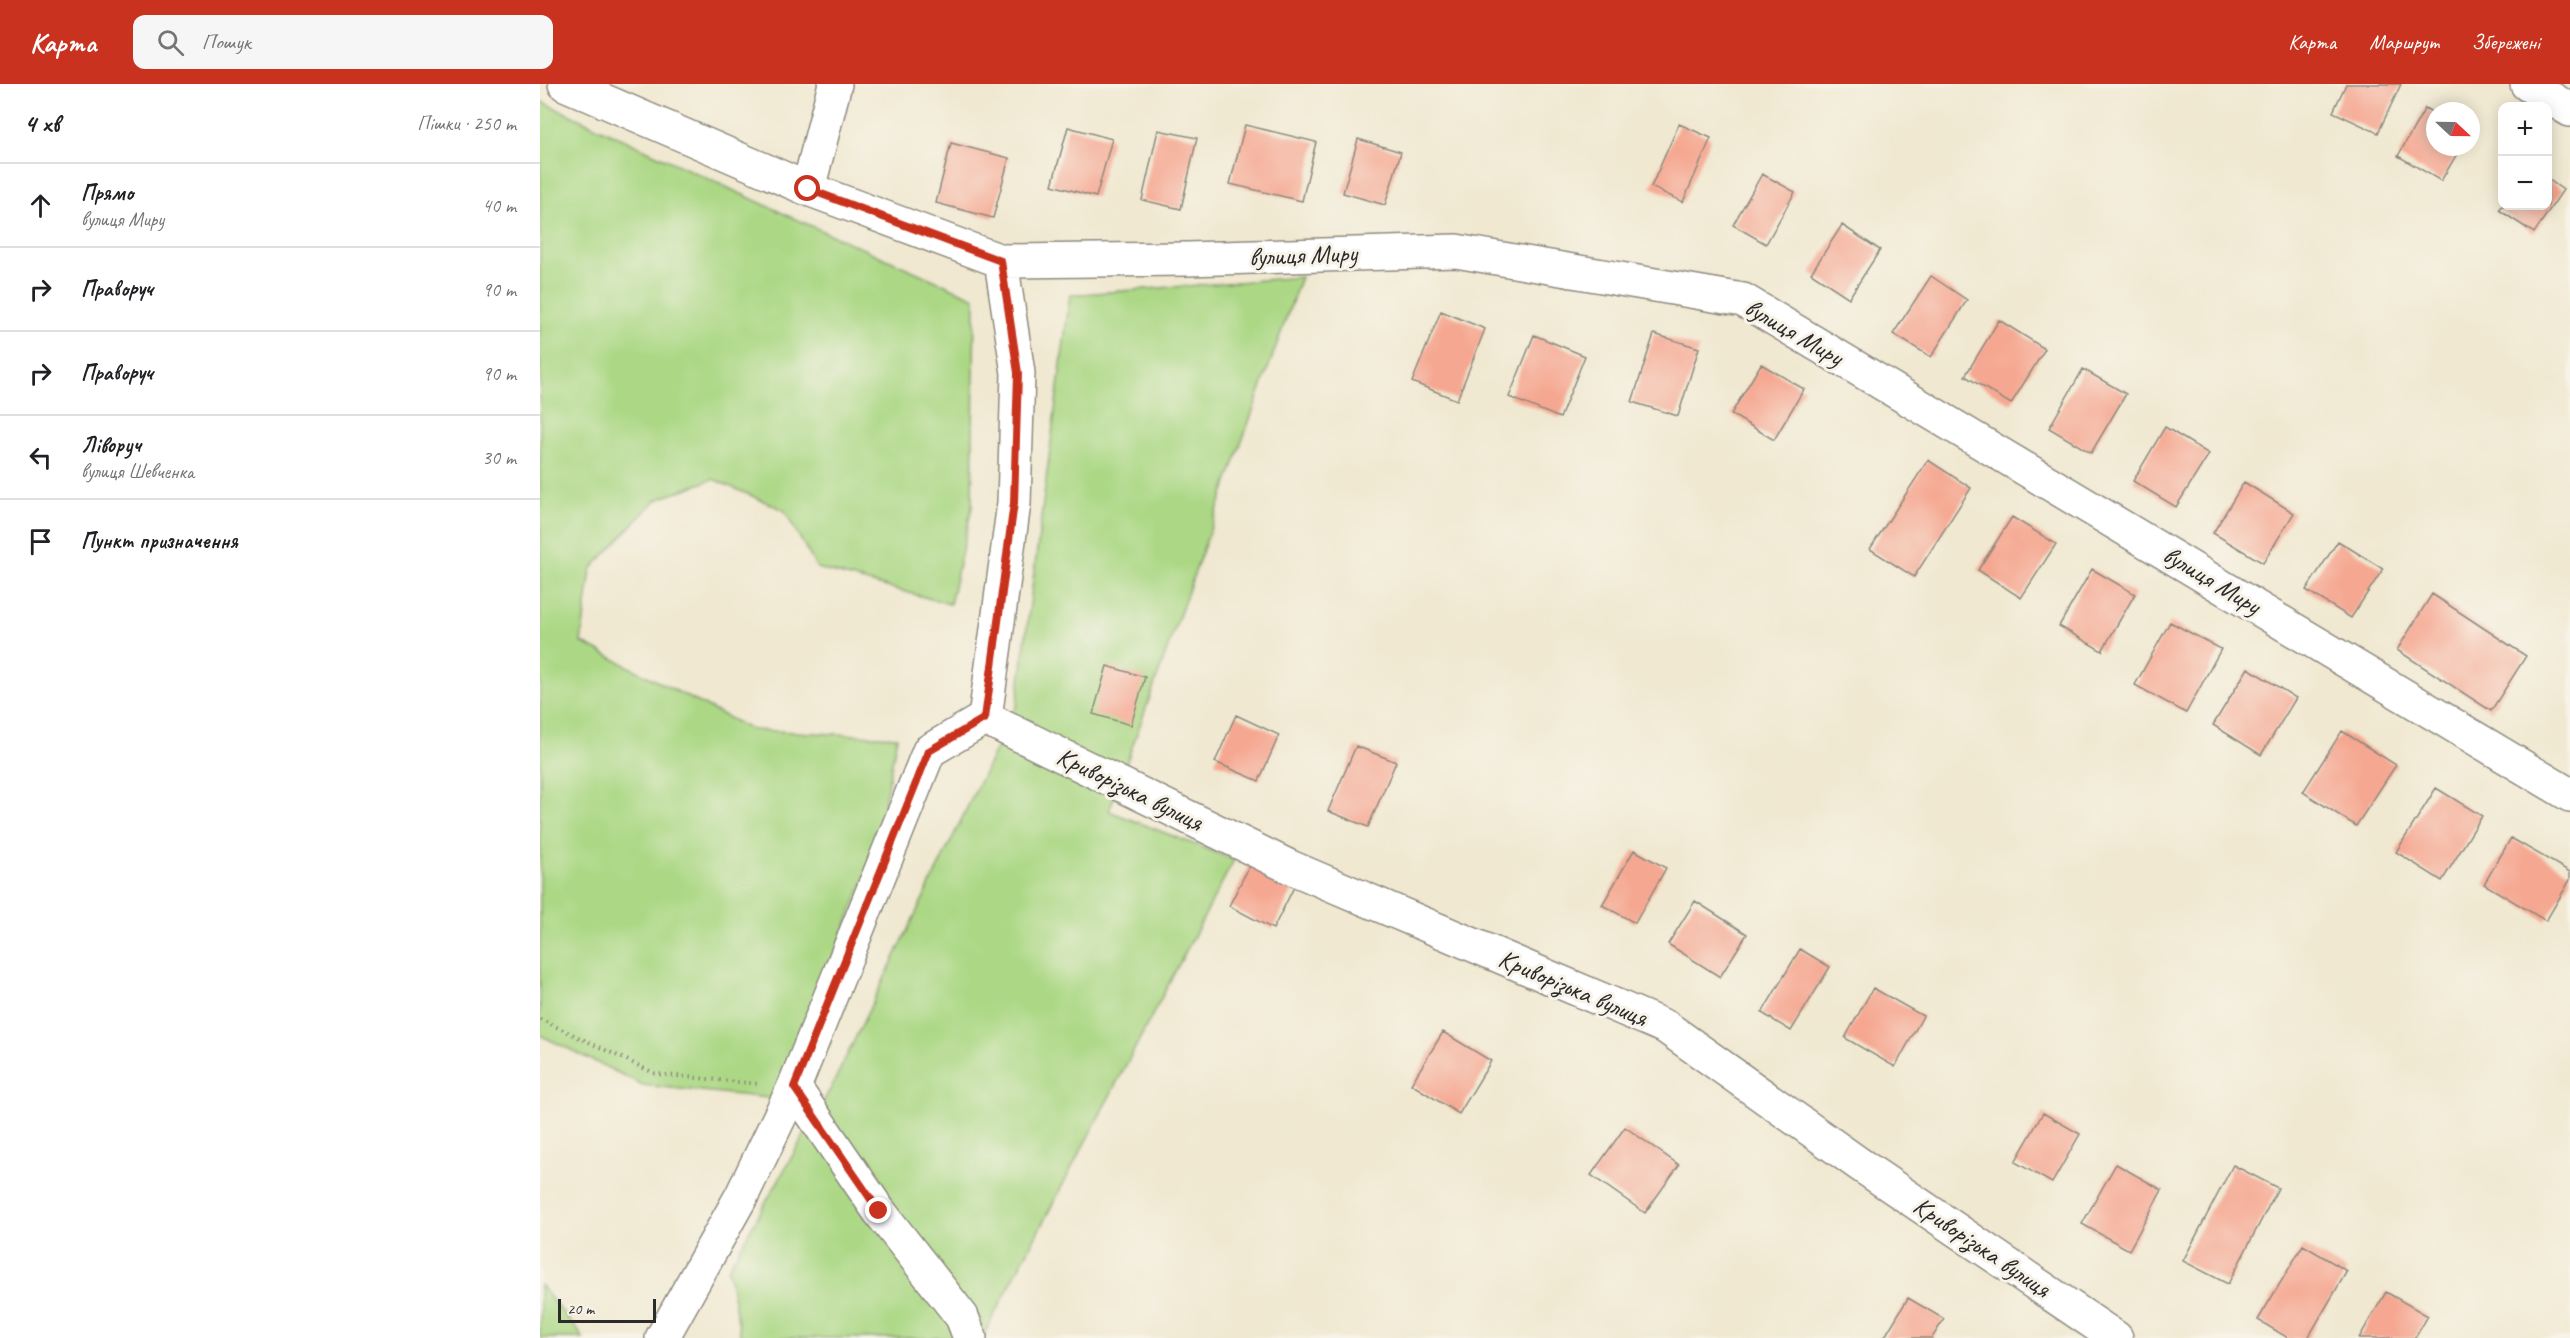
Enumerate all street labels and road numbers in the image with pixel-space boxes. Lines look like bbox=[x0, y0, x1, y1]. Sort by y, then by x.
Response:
street label: вулиця Миру bbox=[1248, 237, 1360, 273]
street label: вулиця Миру bbox=[1739, 291, 1851, 374]
street label: вулиця Миру bbox=[2157, 538, 2269, 623]
street label: Криворізька вулиця bbox=[1051, 739, 1210, 840]
street label: Криворізька вулиця bbox=[1493, 942, 1654, 1036]
street label: Криворізька вулиця bbox=[1906, 1189, 2058, 1307]

